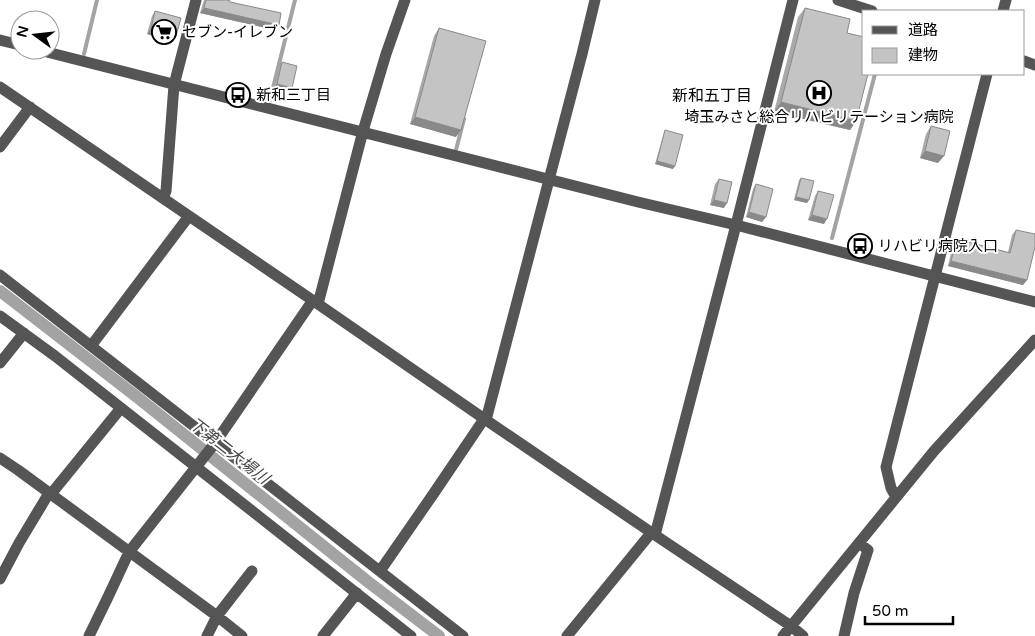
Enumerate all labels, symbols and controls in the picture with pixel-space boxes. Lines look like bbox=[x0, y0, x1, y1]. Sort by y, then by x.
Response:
north arrow bbox=[10, 10, 60, 60]
legend bbox=[862, 10, 1025, 75]
supermarket icon: セブン-イレブン bbox=[151, 19, 177, 45]
text: 道路 bbox=[908, 21, 938, 39]
place label: セブン-イレブン bbox=[182, 23, 293, 41]
text: N bbox=[13, 24, 33, 39]
text: 建物 bbox=[908, 46, 938, 64]
hospital icon: 埼玉みさと総合リハビリテーション病院 bbox=[806, 80, 832, 106]
bus stop icon: 新和三丁目 bbox=[225, 82, 251, 108]
place label: 新和三丁目 bbox=[256, 86, 331, 104]
district label: 新和五丁目 bbox=[672, 86, 752, 106]
place label: 埼玉みさと総合リハビリテーション病院 bbox=[684, 108, 954, 126]
bus stop icon: リハビリ病院入口 bbox=[847, 233, 873, 259]
place label: リハビリ病院入口 bbox=[878, 237, 998, 255]
water label: 下第二大場川 bbox=[185, 414, 275, 490]
scale bar bbox=[865, 594, 952, 626]
text: 50 m bbox=[872, 602, 909, 620]

